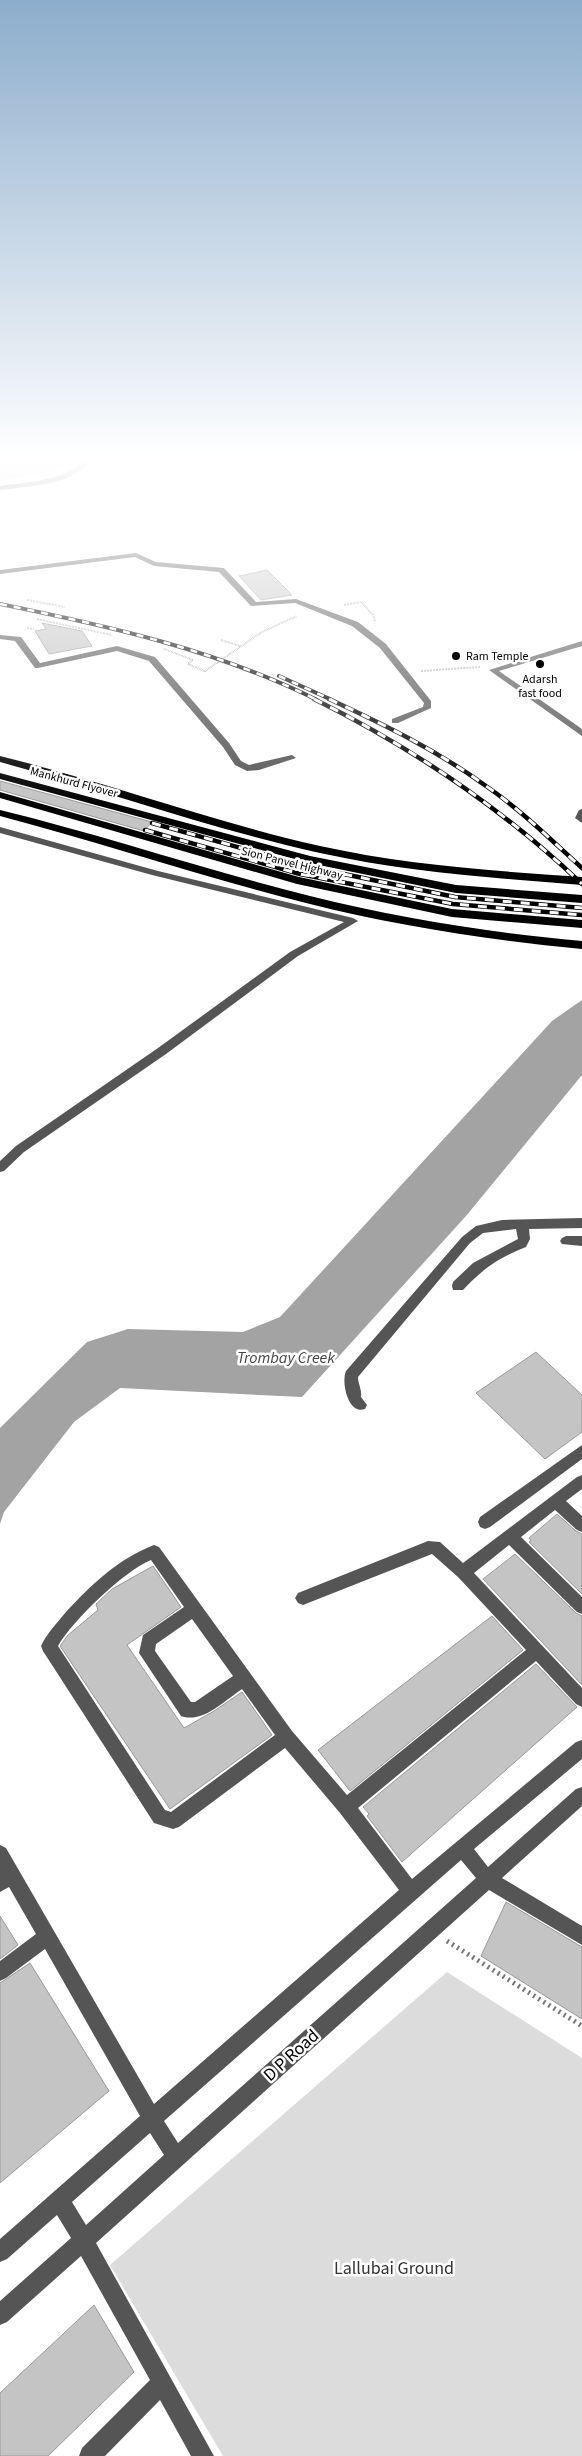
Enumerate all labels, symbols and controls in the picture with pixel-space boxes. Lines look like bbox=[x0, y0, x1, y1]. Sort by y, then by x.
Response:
place label: Ram Temple bbox=[466, 648, 528, 665]
marker: Ram Temple bbox=[450, 650, 462, 662]
marker: Adarsh fast food bbox=[534, 658, 546, 670]
place label: Adarsh fast food bbox=[518, 671, 562, 702]
street label: Mankhurd Flyover bbox=[28, 763, 120, 803]
street label: Sion Panvel Highway bbox=[239, 843, 345, 884]
water label: Trombay Creek bbox=[237, 1347, 335, 1369]
street label: D P Road bbox=[258, 2024, 325, 2087]
park label: Lallubai Ground bbox=[334, 2256, 454, 2281]

